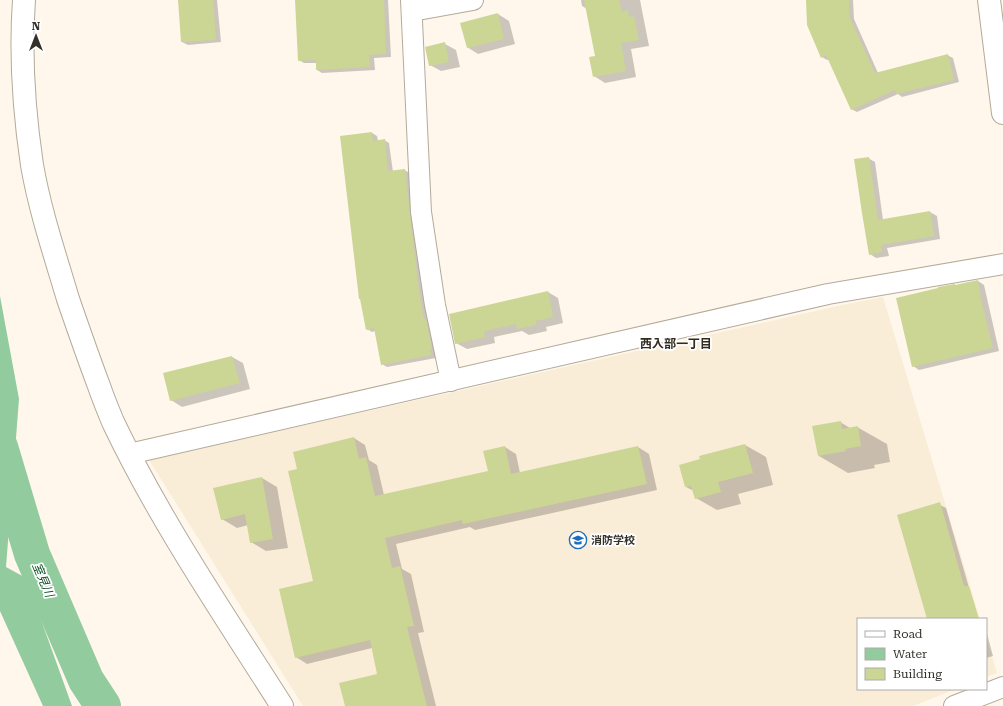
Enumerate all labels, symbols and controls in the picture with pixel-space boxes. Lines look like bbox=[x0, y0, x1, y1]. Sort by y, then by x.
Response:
north arrow bbox=[16, 16, 56, 56]
text: N bbox=[32, 20, 41, 33]
district label: 西入部一丁目 bbox=[640, 337, 712, 351]
school or university icon: 消防学校 bbox=[568, 530, 588, 550]
place label: 消防学校 bbox=[591, 534, 635, 547]
water label: 室見川 bbox=[30, 561, 57, 601]
legend bbox=[857, 618, 987, 690]
text: Road bbox=[893, 627, 923, 641]
text: Water bbox=[893, 647, 927, 661]
text: Building bbox=[893, 667, 942, 681]

